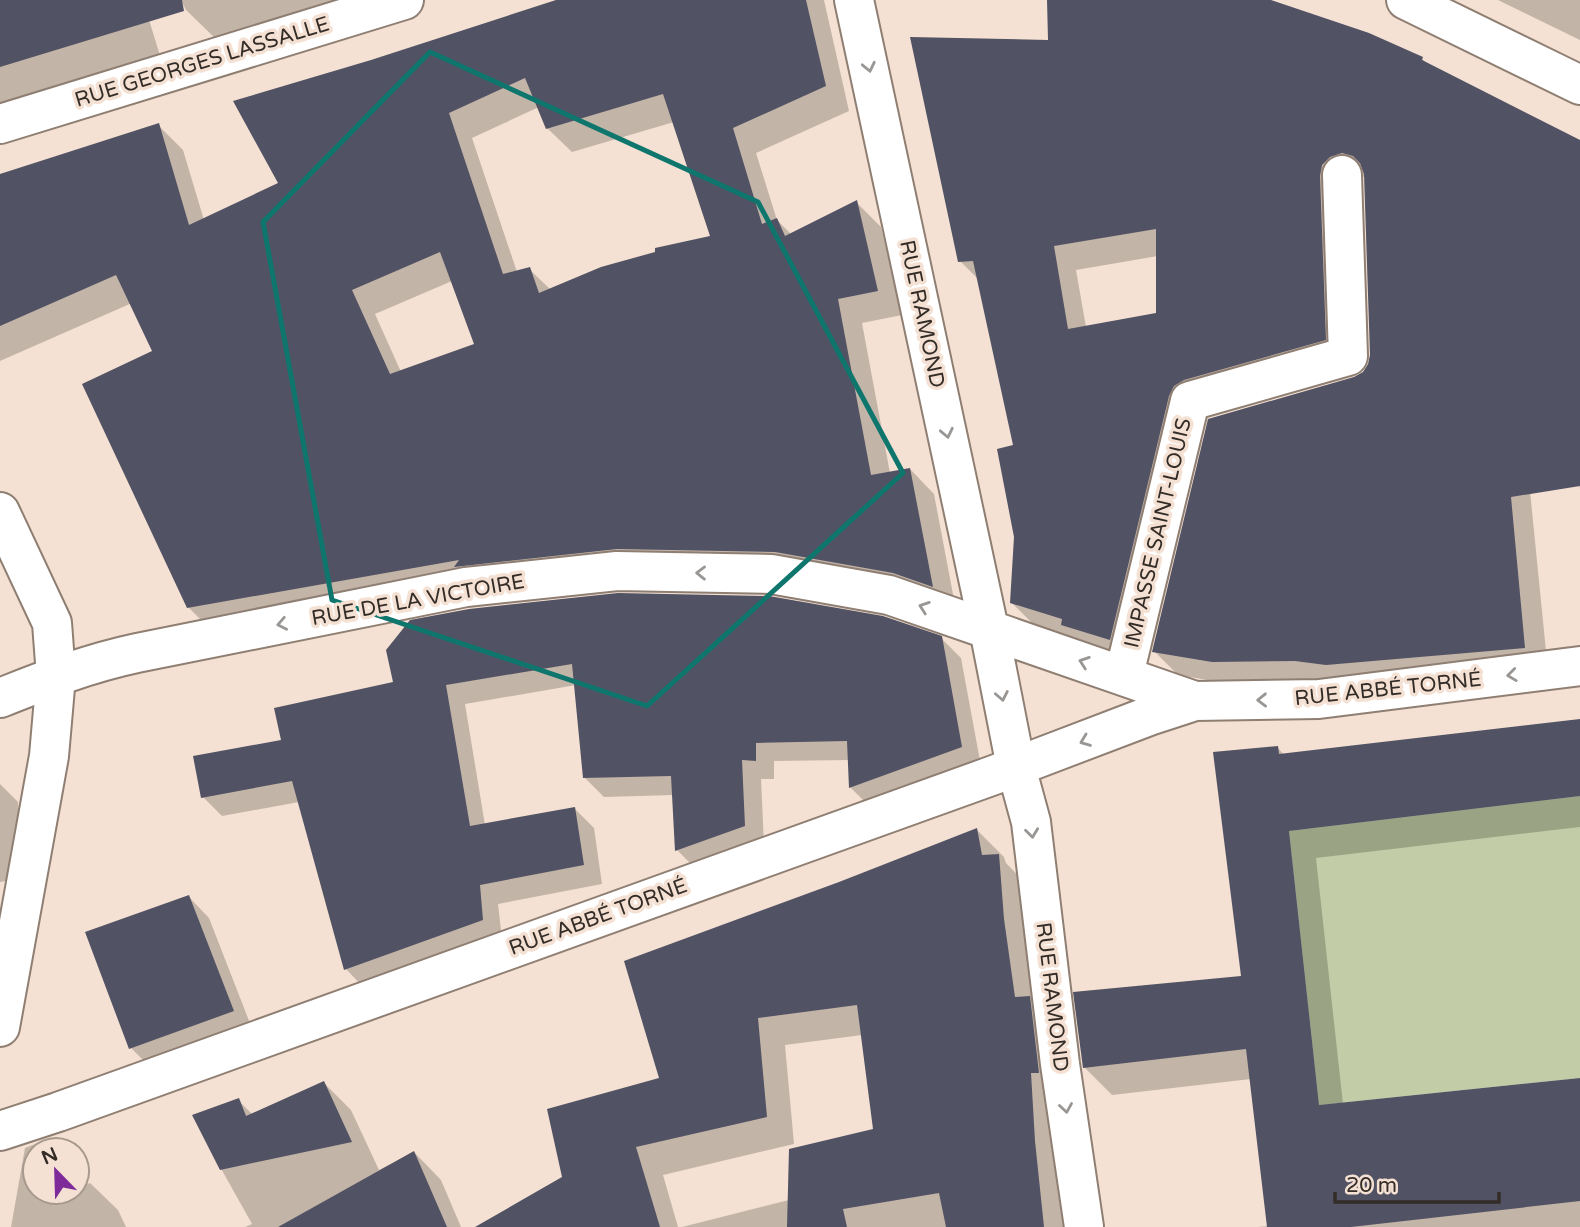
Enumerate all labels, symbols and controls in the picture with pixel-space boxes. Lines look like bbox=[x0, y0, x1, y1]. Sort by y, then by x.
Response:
street label: RUE GEORGES LASSALLE bbox=[72, 11, 332, 113]
one-way arrow bbox=[861, 61, 876, 73]
street label: RUE RAMOND bbox=[894, 238, 950, 390]
street label: IMPASSE SAINT-LOUIS bbox=[1119, 415, 1197, 650]
one-way arrow bbox=[939, 427, 954, 439]
one-way arrow bbox=[695, 565, 706, 580]
street label: RUE DE LA VICTOIRE bbox=[309, 569, 527, 631]
one-way arrow bbox=[919, 601, 931, 615]
one-way arrow bbox=[276, 616, 288, 631]
one-way arrow bbox=[1079, 656, 1091, 670]
street label: RUE ABBÉ TORNÉ bbox=[1293, 667, 1483, 711]
one-way arrow bbox=[1506, 668, 1518, 683]
one-way arrow bbox=[993, 690, 1008, 702]
one-way arrow bbox=[1256, 692, 1267, 708]
one-way arrow bbox=[1079, 733, 1091, 747]
one-way arrow bbox=[1025, 827, 1040, 839]
street label: RUE ABBÉ TORNÉ bbox=[505, 873, 691, 961]
street label: RUE RAMOND bbox=[1030, 921, 1074, 1073]
one-way arrow bbox=[1059, 1102, 1074, 1113]
north arrow bbox=[21, 1136, 91, 1206]
text: N bbox=[38, 1143, 61, 1169]
scale bar bbox=[1335, 1160, 1500, 1204]
text: 20 m bbox=[1346, 1173, 1397, 1198]

